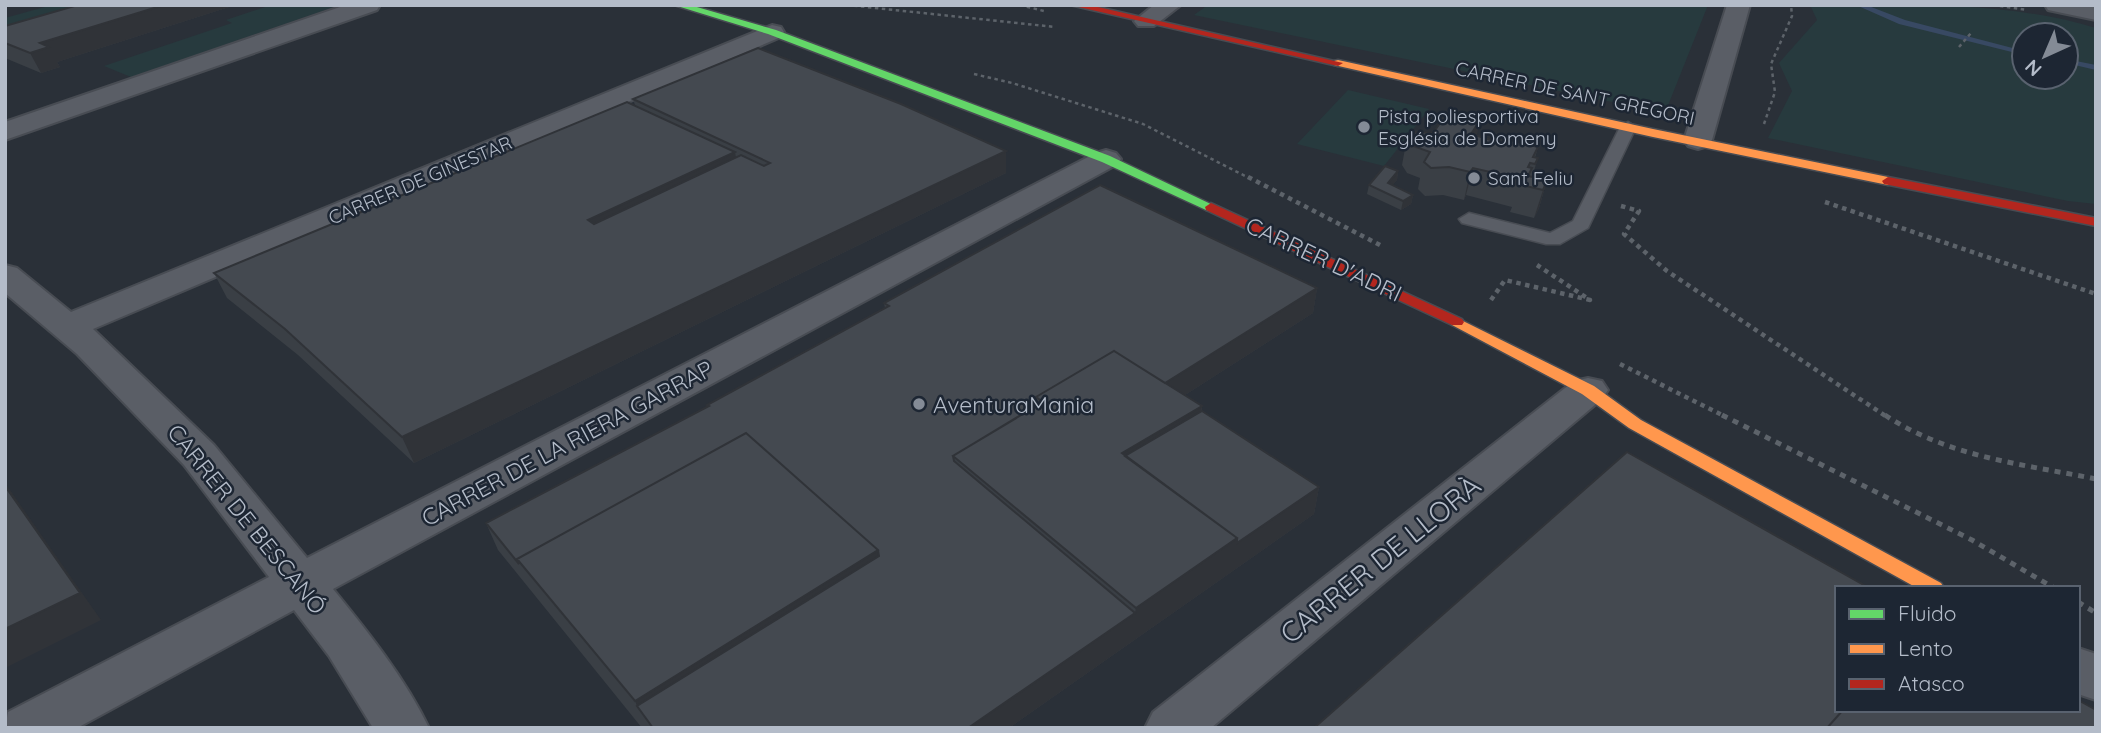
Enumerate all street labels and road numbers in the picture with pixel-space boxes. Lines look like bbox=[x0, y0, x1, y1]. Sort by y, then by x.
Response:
street label: CARRER DE SANT GREGORI bbox=[1453, 56, 1697, 130]
street label: CARRER DE GINESTAR bbox=[324, 130, 516, 230]
street label: CARRER D'ADRI bbox=[1241, 210, 1407, 308]
street label: CARRER DE LA RIERA GARRAP bbox=[416, 354, 718, 532]
street label: CARRER DE BESCANÓ bbox=[161, 418, 333, 620]
street label: CARRER DE LLORÀ bbox=[1273, 467, 1487, 651]

